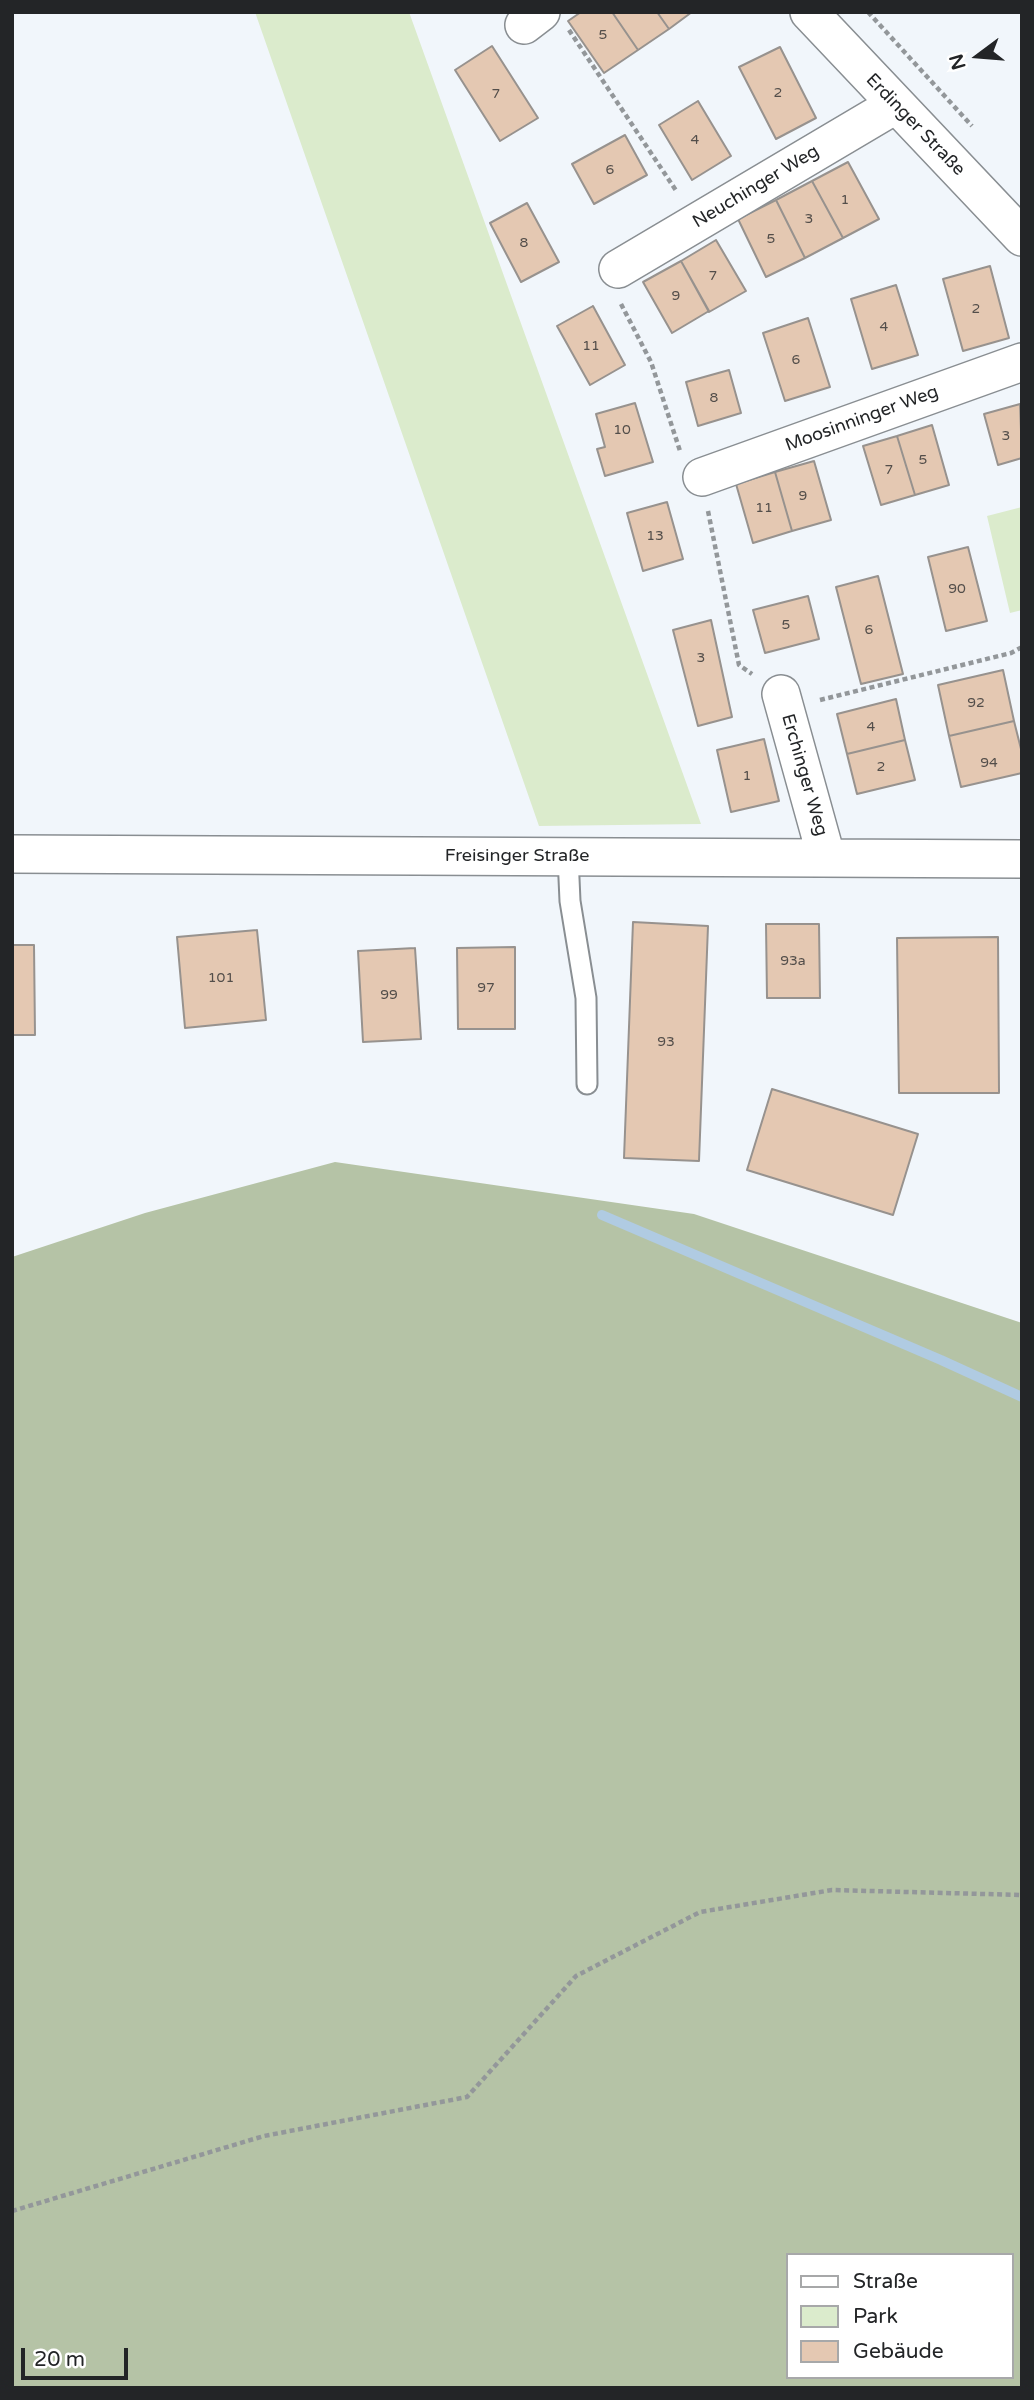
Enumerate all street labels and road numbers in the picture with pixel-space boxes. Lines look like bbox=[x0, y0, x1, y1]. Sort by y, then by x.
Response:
street label: Erdinger Straße bbox=[861, 69, 969, 181]
street label: Neuchinger Weg bbox=[689, 141, 823, 233]
street label: Moosinninger Weg bbox=[782, 381, 942, 457]
street label: Erchinger Weg bbox=[776, 711, 832, 839]
street label: Freisinger Straße bbox=[445, 845, 589, 867]

